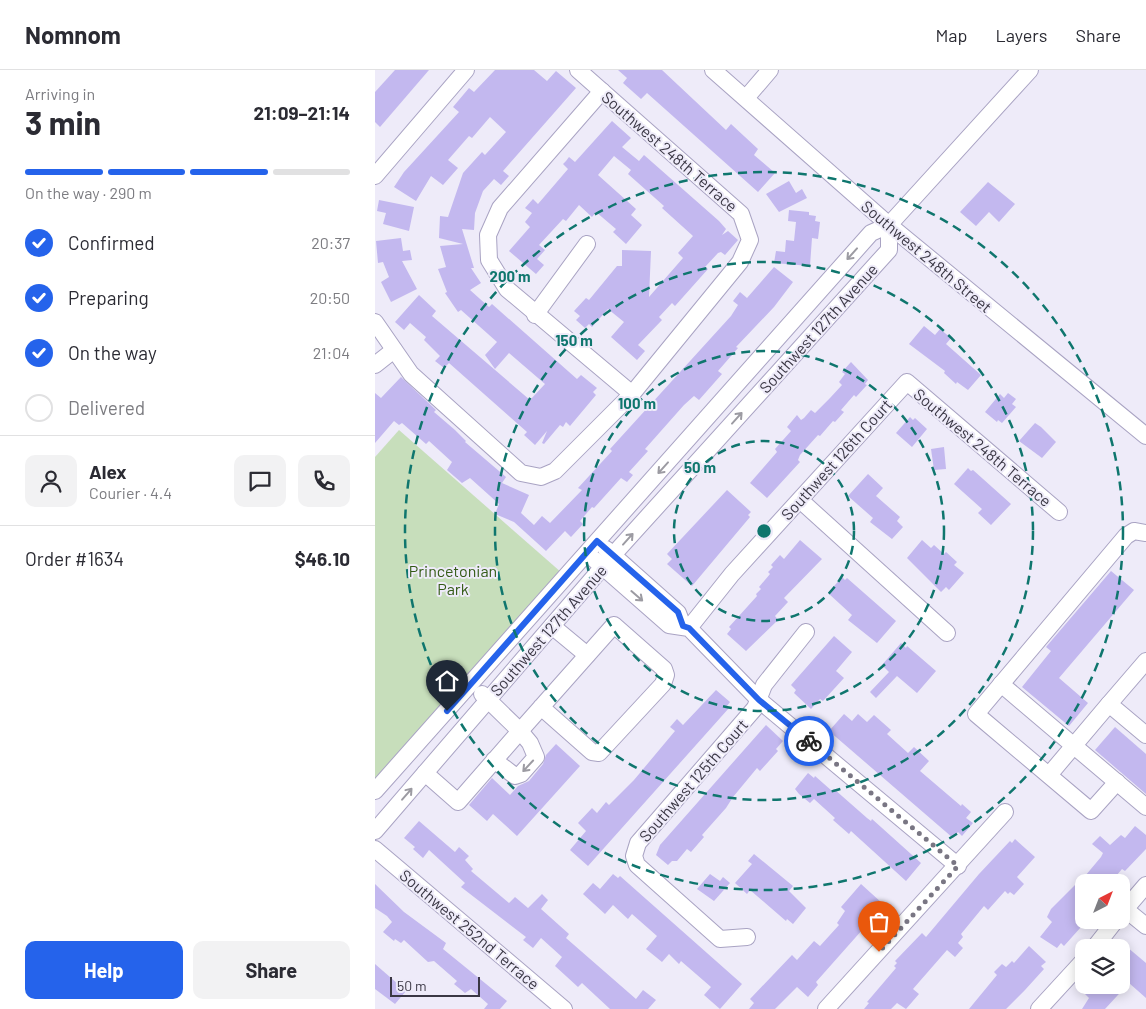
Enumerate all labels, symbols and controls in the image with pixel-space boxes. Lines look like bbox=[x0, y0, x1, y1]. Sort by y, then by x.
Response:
text: Nomnom bbox=[25, 20, 121, 49]
text: Map bbox=[935, 24, 967, 46]
text: Layers bbox=[995, 24, 1048, 46]
text: Share bbox=[1076, 24, 1121, 46]
text: Arriving in bbox=[25, 84, 95, 103]
street label: Southwest 248th Terrace bbox=[598, 87, 742, 215]
text: 21:09–21:14 bbox=[253, 101, 350, 124]
text: 3 min bbox=[25, 103, 101, 141]
text: On the way · 290 m bbox=[25, 183, 152, 202]
street label: Southwest 248th Street bbox=[858, 196, 996, 316]
icon: check bbox=[25, 229, 53, 257]
text: Confirmed bbox=[68, 231, 155, 254]
text: 20:37 bbox=[311, 233, 350, 252]
one-way arrow bbox=[846, 248, 858, 261]
street label: Southwest 127th Avenue bbox=[755, 259, 881, 397]
text: 200 m bbox=[489, 267, 531, 285]
icon: check bbox=[25, 284, 53, 312]
text: Preparing bbox=[68, 286, 149, 309]
text: 20:50 bbox=[310, 288, 350, 307]
text: 150 m bbox=[555, 331, 593, 349]
icon: check bbox=[25, 339, 53, 367]
text: On the way bbox=[68, 341, 157, 364]
text: 21:04 bbox=[313, 343, 350, 362]
street label: Southwest 248th Terrace bbox=[910, 384, 1056, 510]
text: 100 m bbox=[618, 394, 656, 412]
street label: Southwest 126th Court bbox=[777, 395, 895, 523]
text: Delivered bbox=[68, 396, 145, 419]
one-way arrow bbox=[731, 412, 743, 425]
button: person bbox=[25, 455, 77, 507]
button: chat bbox=[234, 455, 286, 507]
button: phone bbox=[298, 455, 350, 507]
text: 50 m bbox=[684, 458, 716, 476]
text: Alex bbox=[89, 460, 127, 483]
one-way arrow bbox=[657, 461, 668, 474]
text: Courier · 4.4 bbox=[89, 483, 172, 502]
centre of rings bbox=[755, 522, 773, 540]
one-way arrow bbox=[622, 532, 634, 545]
text: Order #1634 bbox=[25, 547, 124, 570]
text: $46.10 bbox=[295, 547, 350, 570]
park label: Princetonian Park bbox=[409, 561, 497, 598]
street label: Southwest 127th Avenue bbox=[486, 561, 610, 699]
one-way arrow bbox=[630, 591, 643, 602]
pin bbox=[426, 660, 468, 711]
icon: home bbox=[433, 667, 461, 695]
street label: Southwest 125th Court bbox=[635, 715, 751, 845]
courier bbox=[784, 716, 834, 766]
icon: bike bbox=[795, 727, 823, 755]
one-way arrow bbox=[522, 760, 534, 773]
one-way arrow bbox=[401, 788, 412, 801]
street label: Southwest 252nd Terrace bbox=[396, 865, 544, 993]
north arrow bbox=[1075, 874, 1130, 929]
map controls bbox=[1075, 874, 1130, 994]
pin bbox=[858, 901, 900, 952]
icon: bag bbox=[865, 908, 893, 936]
button: layers bbox=[1075, 939, 1130, 994]
button: Help bbox=[25, 941, 183, 999]
button: Share bbox=[193, 941, 350, 999]
scale bar bbox=[390, 974, 480, 997]
text: 50 m bbox=[397, 977, 426, 994]

